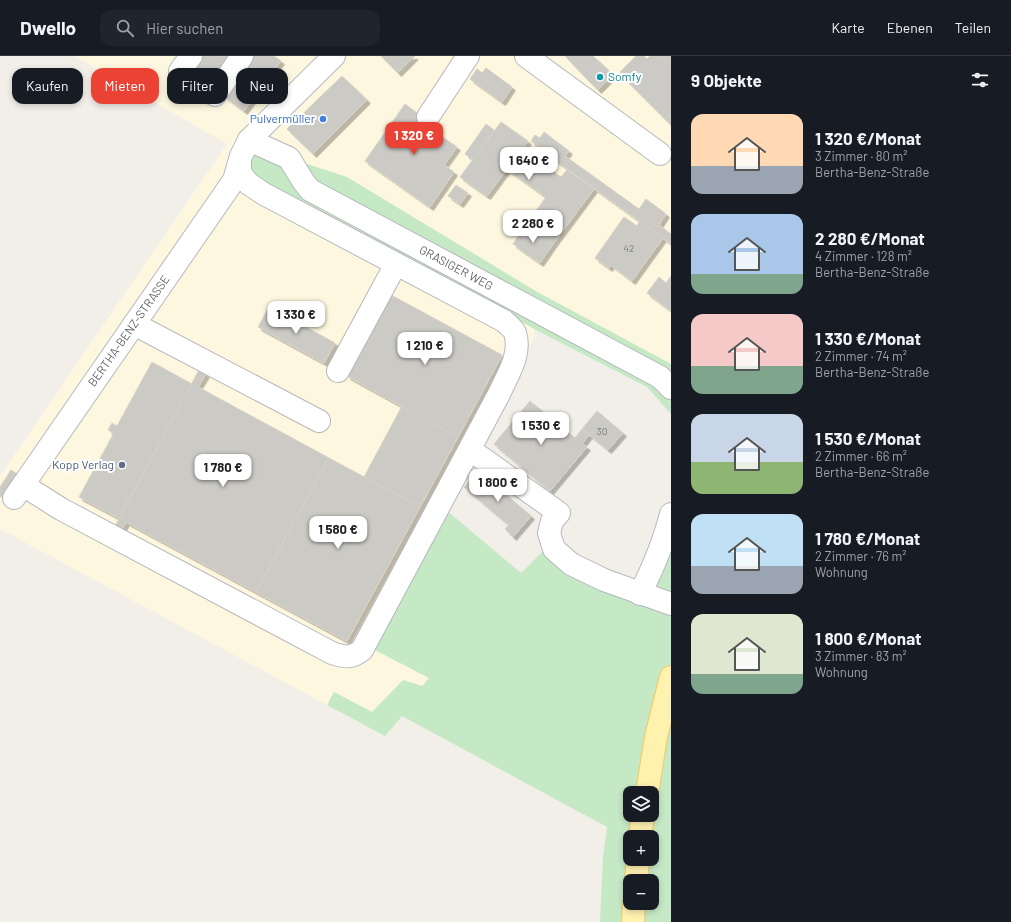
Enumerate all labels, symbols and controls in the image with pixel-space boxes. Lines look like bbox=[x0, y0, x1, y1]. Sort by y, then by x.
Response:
search box bbox=[100, 10, 380, 46]
text: Dwello bbox=[20, 16, 76, 39]
icon: search bbox=[114, 17, 136, 39]
text: Hier suchen bbox=[146, 19, 223, 37]
text: Karte bbox=[831, 19, 865, 36]
text: Ebenen bbox=[887, 19, 933, 36]
text: Teilen bbox=[955, 19, 991, 36]
chip: Kaufen bbox=[12, 68, 83, 104]
chip: Mieten bbox=[91, 68, 159, 104]
chip: Filter bbox=[167, 68, 228, 104]
chip: Neu bbox=[236, 68, 288, 104]
place label: Somfy bbox=[608, 69, 642, 83]
icon: filters bbox=[969, 69, 991, 91]
text: 9 Objekte bbox=[691, 70, 762, 90]
marker: Somfy bbox=[595, 72, 605, 82]
place label: Pulvermüller bbox=[250, 111, 316, 125]
marker: Pulvermüller bbox=[318, 114, 328, 124]
pin: 1 320 € bbox=[377, 122, 451, 156]
text: 1 320 € bbox=[394, 127, 434, 143]
text: 1 320 €/Monat bbox=[815, 128, 921, 148]
icon: home bbox=[723, 130, 771, 178]
pin: 1 640 € bbox=[492, 147, 566, 181]
text: 3 Zimmer · 80 m² bbox=[815, 148, 907, 164]
text: 1 640 € bbox=[509, 152, 549, 168]
text: Bertha-Benz-Straße bbox=[815, 164, 929, 180]
pin: 2 280 € bbox=[496, 210, 570, 244]
text: 2 280 € bbox=[512, 215, 554, 231]
text: 2 280 €/Monat bbox=[815, 228, 925, 248]
icon: home bbox=[723, 230, 771, 278]
street label: GRASIGER WEG bbox=[417, 242, 496, 292]
house number: 42 bbox=[624, 242, 634, 254]
text: 4 Zimmer · 128 m² bbox=[815, 248, 912, 264]
text: Bertha-Benz-Straße bbox=[815, 264, 929, 280]
street label: BERTHA-BENZ-STRASSE bbox=[84, 272, 172, 389]
pin: 1 330 € bbox=[259, 301, 333, 335]
text: 1 330 € bbox=[276, 306, 316, 322]
text: 1 330 €/Monat bbox=[815, 328, 921, 348]
icon: home bbox=[723, 330, 771, 378]
pin: 1 210 € bbox=[388, 332, 462, 366]
text: 1 210 € bbox=[406, 337, 444, 353]
text: 2 Zimmer · 74 m² bbox=[815, 348, 907, 364]
text: Bertha-Benz-Straße bbox=[815, 364, 929, 380]
pin: 1 530 € bbox=[504, 412, 578, 446]
text: 1 530 € bbox=[521, 417, 561, 433]
house number: 30 bbox=[597, 425, 607, 437]
text: 1 530 €/Monat bbox=[815, 428, 921, 448]
icon: home bbox=[723, 430, 771, 478]
text: 2 Zimmer · 66 m² bbox=[815, 448, 907, 464]
pin: 1 780 € bbox=[186, 454, 260, 488]
place label: Kopp Verlag bbox=[52, 457, 114, 471]
text: 1 780 € bbox=[204, 459, 242, 475]
marker: Kopp Verlag bbox=[117, 460, 127, 470]
text: Bertha-Benz-Straße bbox=[815, 464, 929, 480]
pin: 1 800 € bbox=[461, 469, 535, 503]
text: 1 800 € bbox=[478, 474, 518, 490]
pin: 1 580 € bbox=[301, 516, 375, 550]
text: 1 580 € bbox=[318, 521, 358, 537]
text: 1 780 €/Monat bbox=[815, 528, 920, 548]
icon: home bbox=[723, 530, 771, 578]
text: 2 Zimmer · 76 m² bbox=[815, 548, 906, 564]
text: Wohnung bbox=[815, 564, 868, 580]
text: 1 800 €/Monat bbox=[815, 628, 921, 648]
icon: home bbox=[723, 630, 771, 678]
text: 3 Zimmer · 83 m² bbox=[815, 648, 907, 664]
text: Wohnung bbox=[815, 664, 868, 680]
map controls bbox=[623, 786, 659, 910]
button: layers bbox=[623, 786, 659, 822]
button: + bbox=[623, 830, 659, 866]
button: − bbox=[623, 874, 659, 910]

